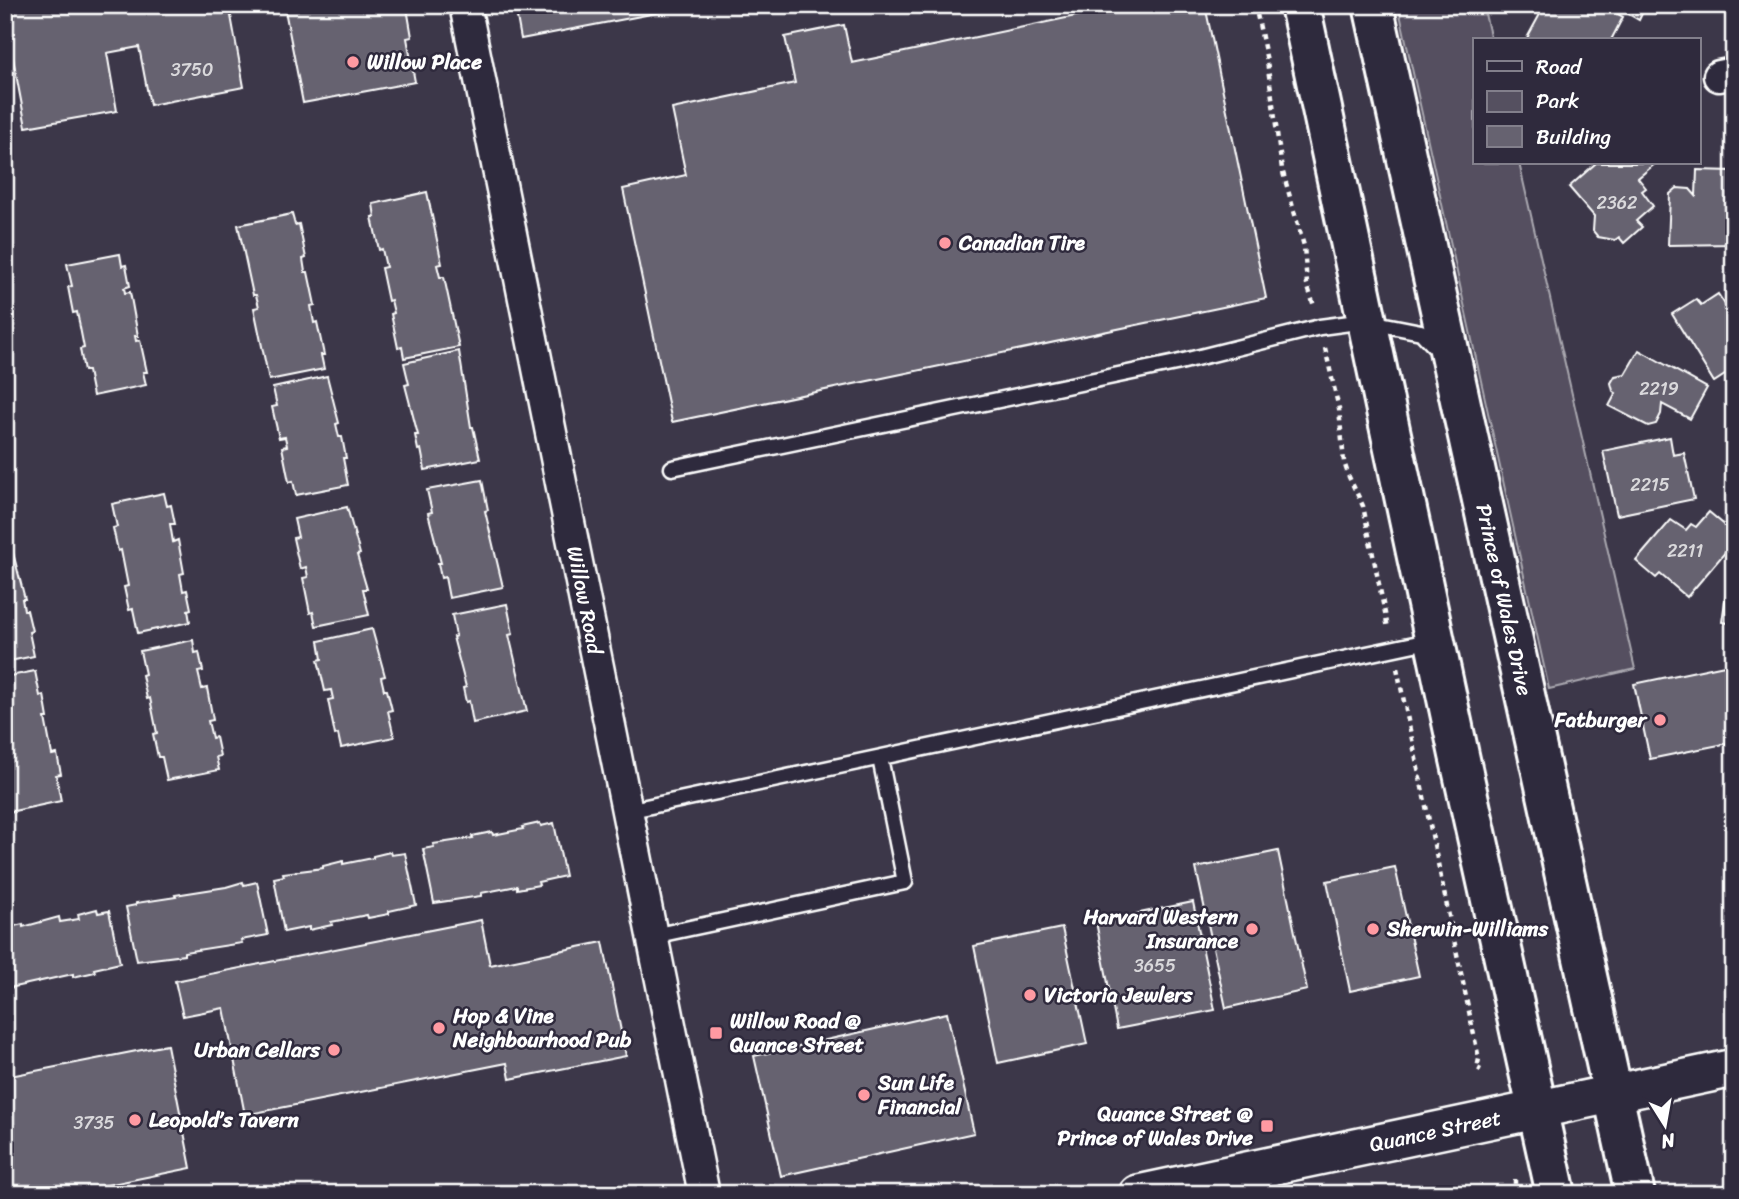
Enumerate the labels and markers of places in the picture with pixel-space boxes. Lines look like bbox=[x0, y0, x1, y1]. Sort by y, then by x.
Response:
place label: Willow Place bbox=[367, 43, 482, 81]
marker: Willow Place bbox=[345, 54, 361, 70]
place label: Canadian Tire bbox=[958, 224, 1086, 262]
marker: Canadian Tire bbox=[937, 235, 953, 251]
place label: Fatburger bbox=[1553, 701, 1648, 739]
marker: Fatburger bbox=[1652, 712, 1668, 728]
place label: Harvard Western Insurance bbox=[1082, 898, 1239, 960]
place label: Sherwin-Williams bbox=[1386, 910, 1548, 948]
marker: Harvard Western Insurance bbox=[1244, 921, 1260, 937]
marker: Sherwin-Williams bbox=[1365, 921, 1381, 937]
place label: Victoria Jewlers bbox=[1044, 976, 1194, 1014]
marker: Victoria Jewlers bbox=[1022, 987, 1038, 1003]
place label: Hop & Vine Neighbourhood Pub bbox=[452, 997, 632, 1059]
place label: Willow Road @ Quance Street bbox=[730, 1002, 865, 1064]
marker: Hop & Vine Neighbourhood Pub bbox=[431, 1020, 447, 1036]
marker: Willow Road @ Quance Street bbox=[708, 1025, 724, 1041]
place label: Urban Cellars bbox=[194, 1031, 321, 1069]
marker: Urban Cellars bbox=[326, 1042, 342, 1058]
place label: Sun Life Financial bbox=[877, 1064, 962, 1126]
marker: Sun Life Financial bbox=[856, 1087, 872, 1103]
place label: Quance Street @ Prince of Wales Drive bbox=[1058, 1095, 1253, 1157]
place label: Leopold’s Tavern bbox=[149, 1101, 300, 1139]
marker: Leopold’s Tavern bbox=[127, 1112, 143, 1128]
marker: Quance Street @ Prince of Wales Drive bbox=[1259, 1118, 1275, 1134]

